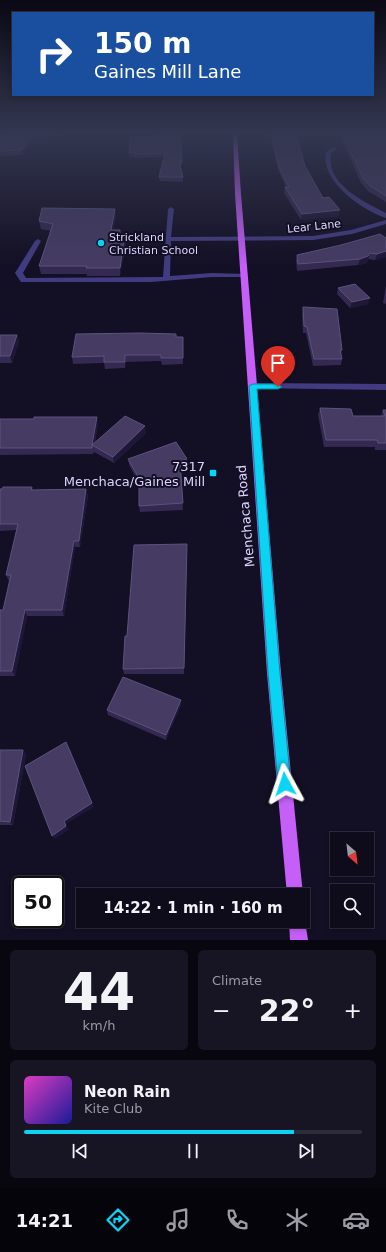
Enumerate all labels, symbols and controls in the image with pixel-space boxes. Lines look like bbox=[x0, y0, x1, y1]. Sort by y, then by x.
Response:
text: 150 m bbox=[94, 27, 191, 60]
icon: right bbox=[28, 28, 80, 80]
text: Gaines Mill Lane bbox=[94, 61, 241, 82]
street label: Lear Lane bbox=[286, 217, 342, 236]
place label: Strickland Christian School bbox=[109, 231, 198, 257]
marker: Strickland Christian School bbox=[96, 238, 106, 248]
pin bbox=[261, 346, 295, 387]
icon: arrive bbox=[267, 352, 289, 374]
place label: 7317 Menchaca/Gaines Mill bbox=[64, 459, 205, 489]
street label: Menchaca Road bbox=[234, 464, 257, 568]
marker: 7317 Menchaca/Gaines Mill bbox=[208, 468, 218, 478]
position arrow bbox=[264, 763, 306, 805]
north arrow bbox=[330, 832, 374, 876]
map controls bbox=[330, 832, 374, 928]
speed limit sign: 50 bbox=[12, 876, 64, 928]
button: search bbox=[330, 884, 374, 928]
text: 14:22 · 1 min · 160 m bbox=[103, 899, 283, 917]
text: 44 bbox=[63, 962, 135, 1022]
text: Climate bbox=[212, 973, 262, 988]
text: 22° bbox=[259, 993, 315, 1028]
text: − bbox=[212, 998, 230, 1023]
text: + bbox=[344, 998, 362, 1023]
text: km/h bbox=[83, 1018, 115, 1033]
text: Neon Rain bbox=[84, 1083, 170, 1101]
text: Kite Club bbox=[84, 1101, 143, 1116]
icon: previous bbox=[69, 1140, 91, 1162]
icon: pause bbox=[182, 1140, 204, 1162]
icon: next bbox=[295, 1140, 317, 1162]
icon: directions bbox=[104, 1206, 132, 1234]
icon: music bbox=[164, 1206, 192, 1234]
icon: phone bbox=[223, 1206, 251, 1234]
icon: climate bbox=[283, 1206, 311, 1234]
icon: car bbox=[342, 1206, 370, 1234]
text: 14:21 bbox=[16, 1210, 73, 1231]

